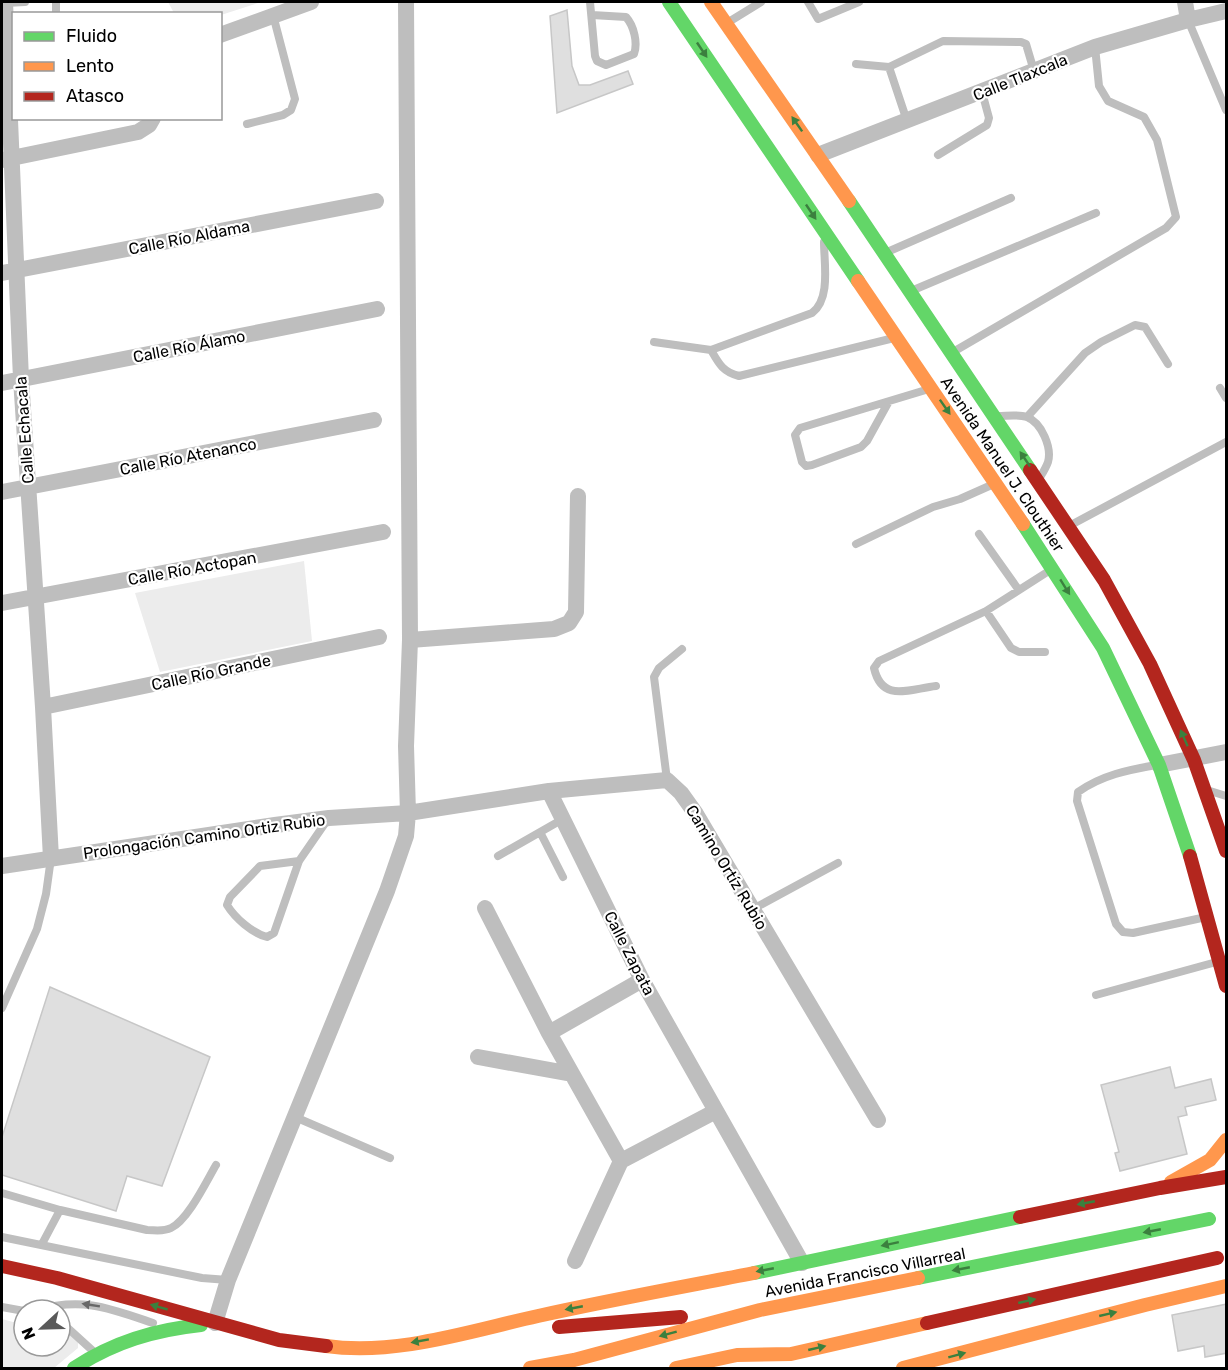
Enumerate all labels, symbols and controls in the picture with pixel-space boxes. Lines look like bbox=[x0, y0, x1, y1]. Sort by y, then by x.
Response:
legend bbox=[12, 12, 222, 120]
text: Fluido bbox=[66, 25, 117, 47]
one-way arrow bbox=[696, 42, 707, 58]
street label: Calle Tlaxcala bbox=[970, 50, 1070, 105]
text: Lento bbox=[66, 55, 114, 77]
text: Atasco bbox=[66, 85, 124, 107]
one-way arrow bbox=[791, 117, 803, 133]
one-way arrow bbox=[805, 204, 816, 220]
street label: Calle Río Aldama bbox=[127, 216, 251, 259]
street label: Calle Río Álamo bbox=[131, 326, 247, 367]
street label: Avenida Manuel J. Clouthier bbox=[937, 373, 1068, 556]
street label: Calle Echacala bbox=[11, 376, 38, 484]
one-way arrow bbox=[939, 399, 950, 415]
street label: Calle Río Atenanco bbox=[118, 434, 258, 479]
one-way arrow bbox=[1019, 452, 1031, 468]
street label: Calle Río Actopan bbox=[126, 548, 258, 589]
one-way arrow bbox=[1059, 579, 1070, 595]
street label: Calle Río Grande bbox=[150, 651, 273, 694]
one-way arrow bbox=[1179, 729, 1188, 746]
street label: Camino Ortíz Rubio bbox=[682, 801, 771, 933]
street label: Prolongación Camino Ortiz Rubio bbox=[82, 810, 326, 863]
street label: Calle Zapata bbox=[600, 908, 659, 999]
one-way arrow bbox=[1077, 1199, 1096, 1208]
one-way arrow bbox=[1143, 1226, 1161, 1236]
one-way arrow bbox=[881, 1240, 900, 1249]
street label: Avenida Francisco Villarreal bbox=[763, 1244, 967, 1301]
one-way arrow bbox=[951, 1265, 970, 1274]
one-way arrow bbox=[756, 1266, 775, 1275]
one-way arrow bbox=[1018, 1296, 1037, 1305]
north arrow bbox=[12, 1298, 72, 1358]
one-way arrow bbox=[82, 1300, 101, 1309]
one-way arrow bbox=[150, 1302, 168, 1311]
one-way arrow bbox=[565, 1304, 583, 1314]
one-way arrow bbox=[1098, 1308, 1117, 1318]
text: N bbox=[18, 1325, 40, 1342]
one-way arrow bbox=[659, 1330, 677, 1340]
one-way arrow bbox=[410, 1337, 429, 1346]
one-way arrow bbox=[807, 1343, 826, 1353]
one-way arrow bbox=[948, 1350, 966, 1360]

